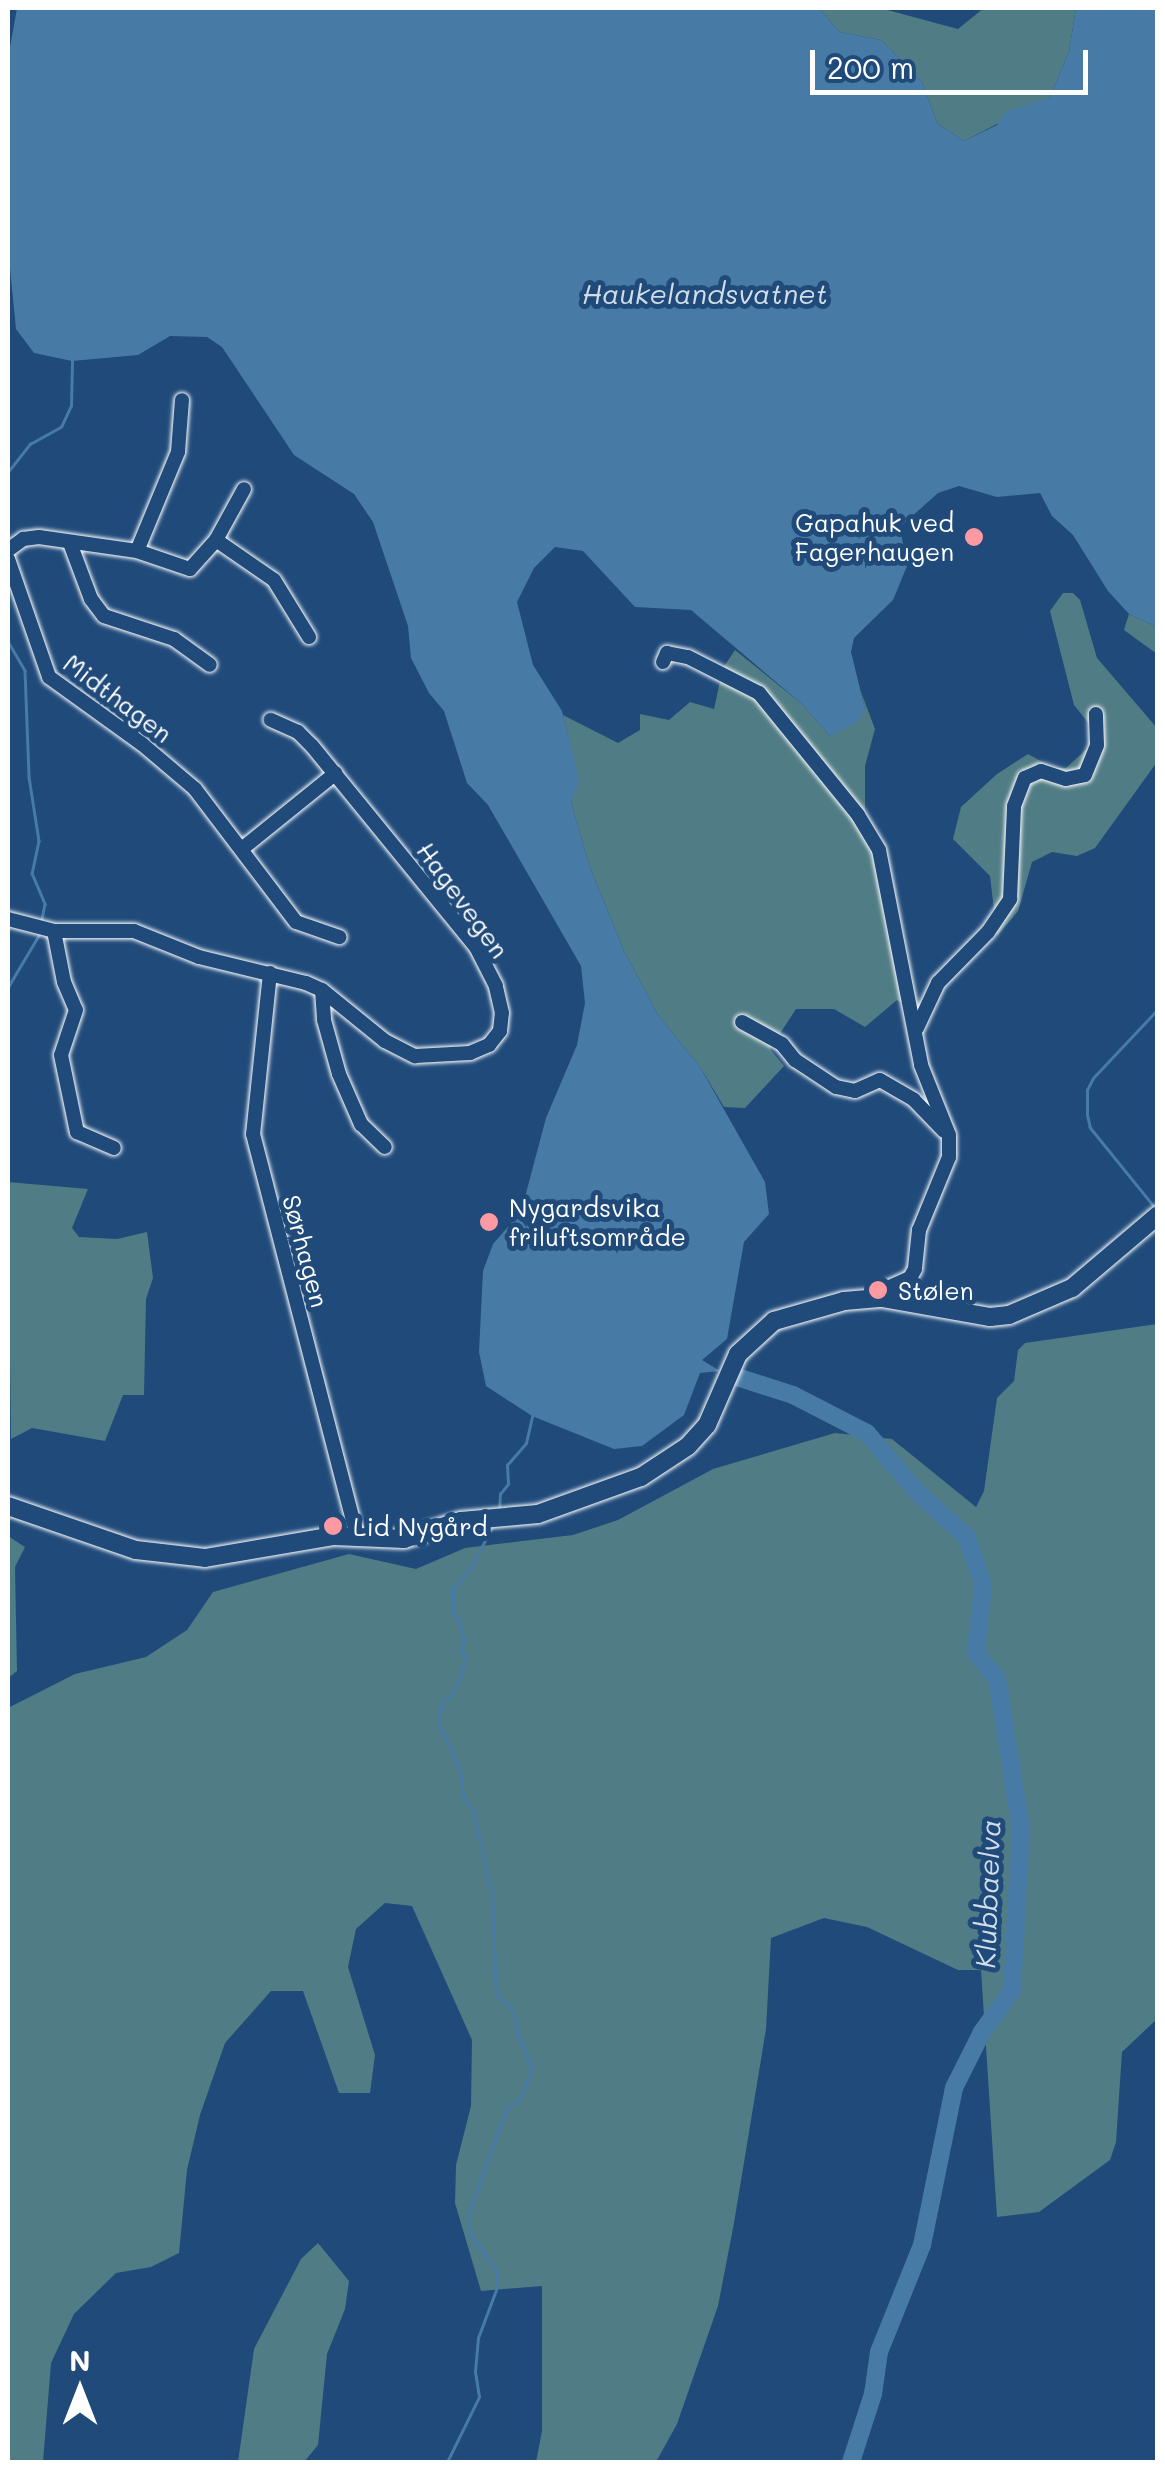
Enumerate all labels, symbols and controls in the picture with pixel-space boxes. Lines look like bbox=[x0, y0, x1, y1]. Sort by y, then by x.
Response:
scale bar bbox=[815, 30, 1092, 92]
text: 200 m bbox=[827, 47, 914, 87]
water label: Haukelandsvatnet bbox=[582, 276, 828, 310]
place label: Gapahuk ved Fagerhaugen bbox=[795, 508, 954, 567]
marker: Gapahuk ved Fagerhaugen bbox=[963, 526, 985, 548]
street label: Midthagen bbox=[58, 648, 178, 748]
street label: Hagevegen bbox=[411, 836, 515, 964]
street label: Sørhagen bbox=[277, 1192, 335, 1310]
place label: Nygardsvika friluftsområde bbox=[509, 1193, 686, 1252]
marker: Nygardsvika friluftsområde bbox=[478, 1211, 500, 1233]
place label: Stølen bbox=[898, 1275, 974, 1305]
marker: Stølen bbox=[867, 1279, 889, 1301]
place label: Lid Nygård bbox=[353, 1511, 488, 1541]
marker: Lid Nygård bbox=[322, 1515, 344, 1537]
water label: Klubbaelva bbox=[968, 1819, 1006, 1969]
north arrow bbox=[30, 2340, 130, 2440]
text: N bbox=[69, 2342, 91, 2378]

